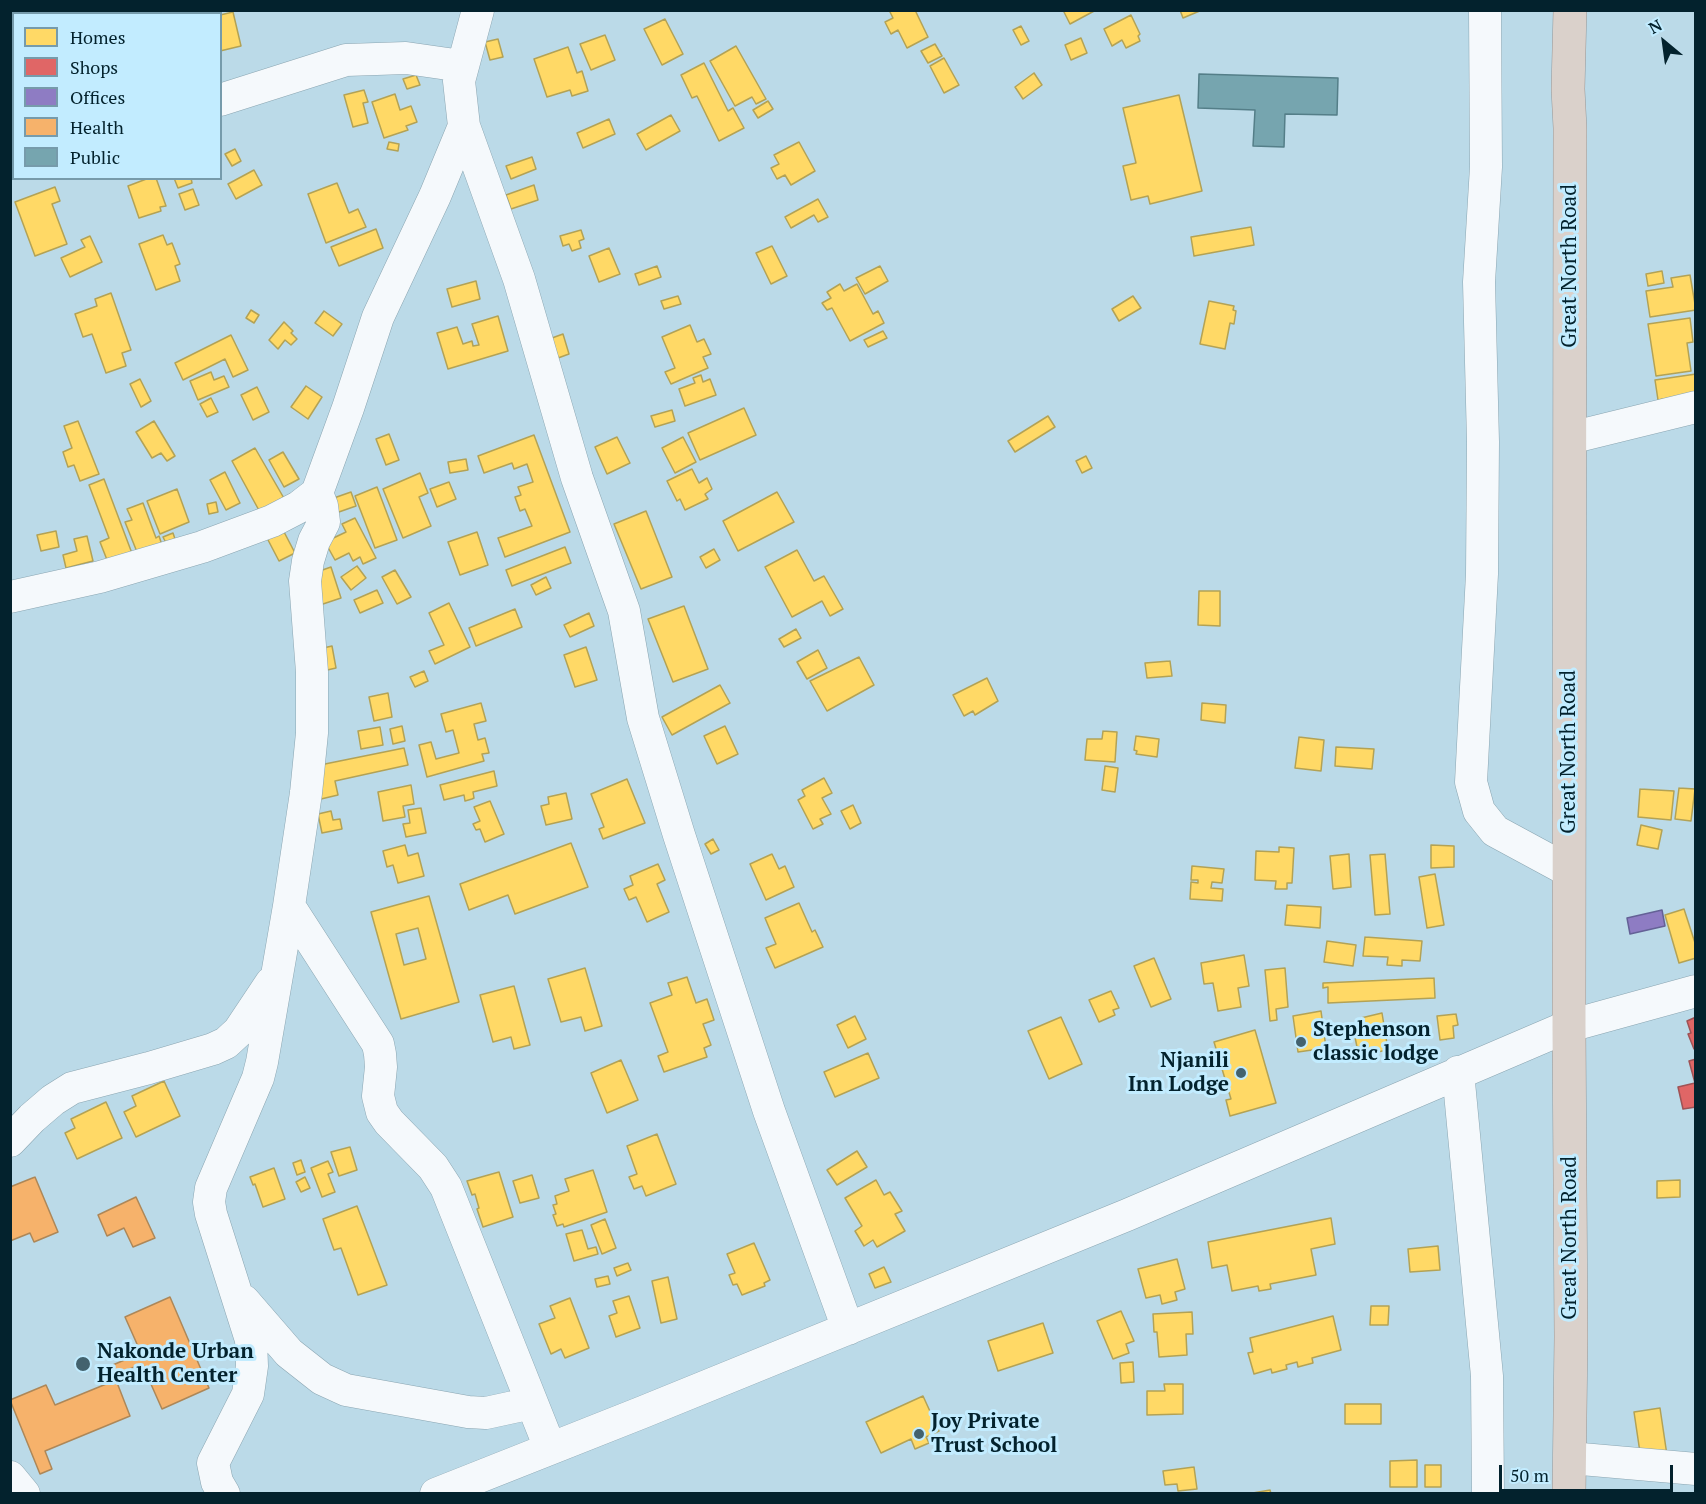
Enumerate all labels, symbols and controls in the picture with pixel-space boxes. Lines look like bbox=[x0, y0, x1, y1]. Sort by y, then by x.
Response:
legend bbox=[12, 12, 222, 180]
north arrow bbox=[1634, 12, 1694, 72]
text: N bbox=[1645, 14, 1666, 39]
text: Homes bbox=[70, 25, 125, 49]
text: Shops bbox=[70, 55, 118, 79]
text: Offices bbox=[70, 85, 125, 109]
text: Health bbox=[70, 115, 124, 139]
text: Public bbox=[70, 145, 120, 169]
street label: Great North Road bbox=[1557, 184, 1583, 348]
street label: Great North Road bbox=[1556, 670, 1582, 834]
place label: Stephenson classic lodge bbox=[1313, 1017, 1439, 1067]
marker: Stephenson classic lodge bbox=[1294, 1035, 1308, 1049]
place label: Njanili Inn Lodge bbox=[1128, 1048, 1229, 1098]
marker: Njanili Inn Lodge bbox=[1234, 1066, 1248, 1080]
street label: Great North Road bbox=[1557, 1156, 1583, 1320]
place label: Nakonde Urban Health Center bbox=[97, 1339, 254, 1389]
marker: Nakonde Urban Health Center bbox=[74, 1355, 92, 1373]
place label: Joy Private Trust School bbox=[931, 1409, 1057, 1459]
marker: Joy Private Trust School bbox=[912, 1427, 926, 1441]
scale bar bbox=[1502, 1453, 1676, 1491]
text: 50 m bbox=[1510, 1463, 1549, 1487]

